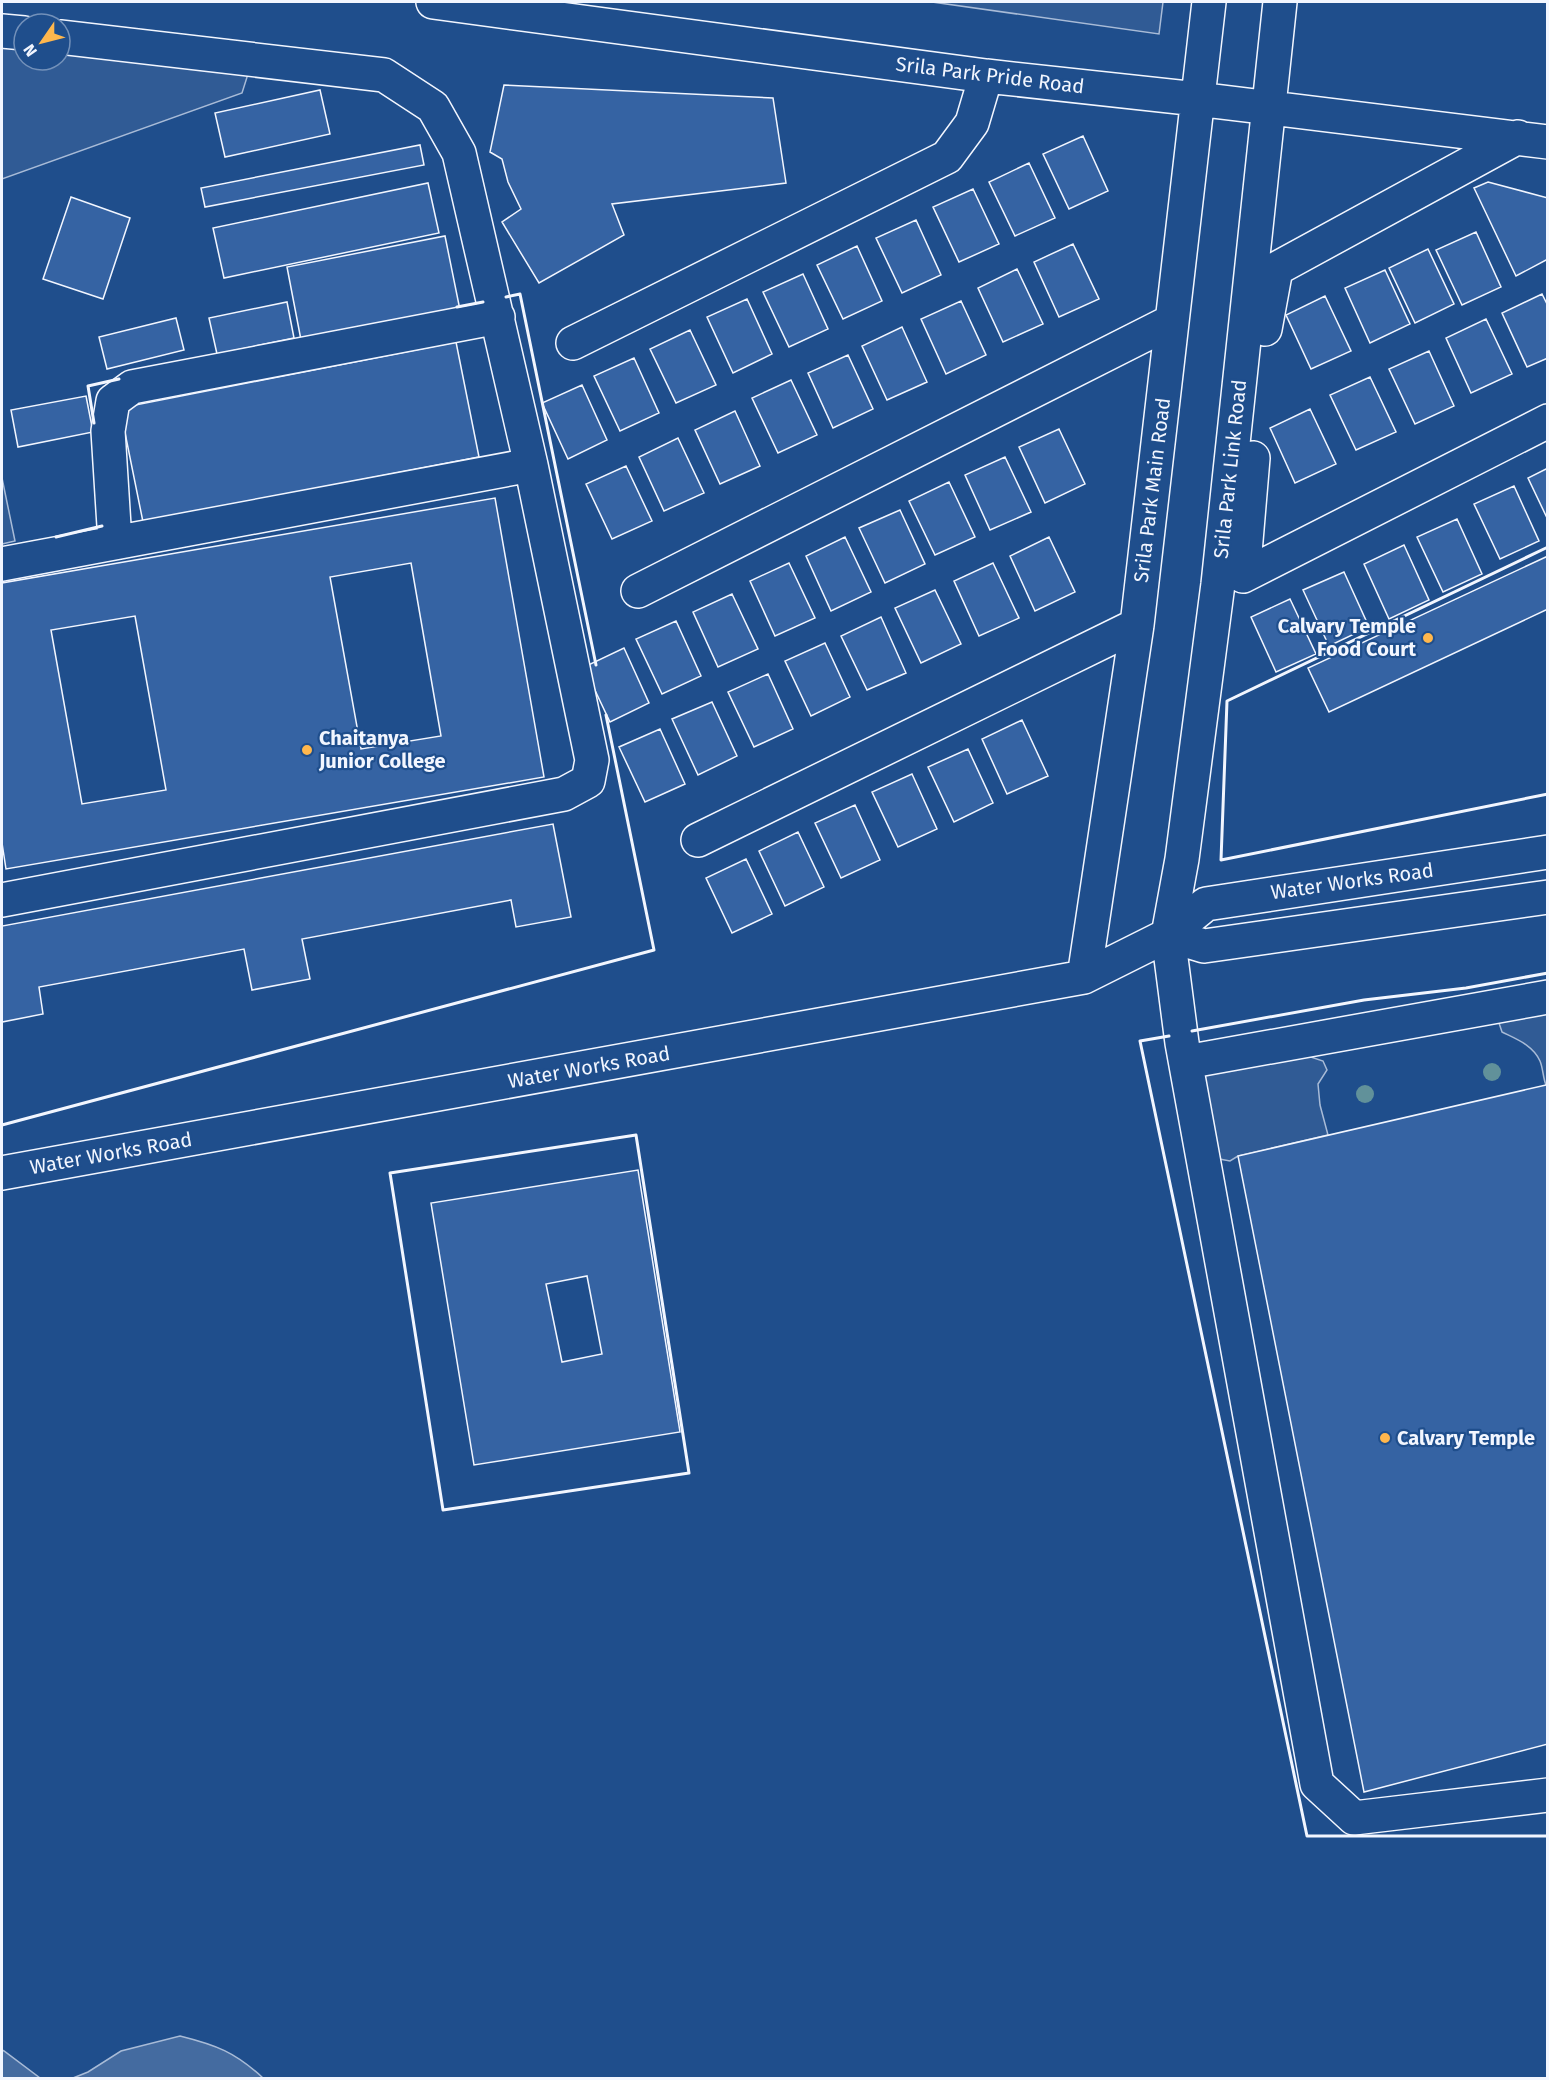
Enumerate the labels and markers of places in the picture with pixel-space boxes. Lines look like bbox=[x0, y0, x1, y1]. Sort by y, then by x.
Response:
place label: Calvary Temple Food Court bbox=[1278, 614, 1416, 661]
marker: Calvary Temple Food Court bbox=[1421, 631, 1435, 645]
place label: Chaitanya Junior College bbox=[318, 726, 446, 773]
marker: Chaitanya Junior College bbox=[300, 743, 314, 757]
place label: Calvary Temple bbox=[1397, 1426, 1535, 1450]
marker: Calvary Temple bbox=[1378, 1431, 1392, 1445]

